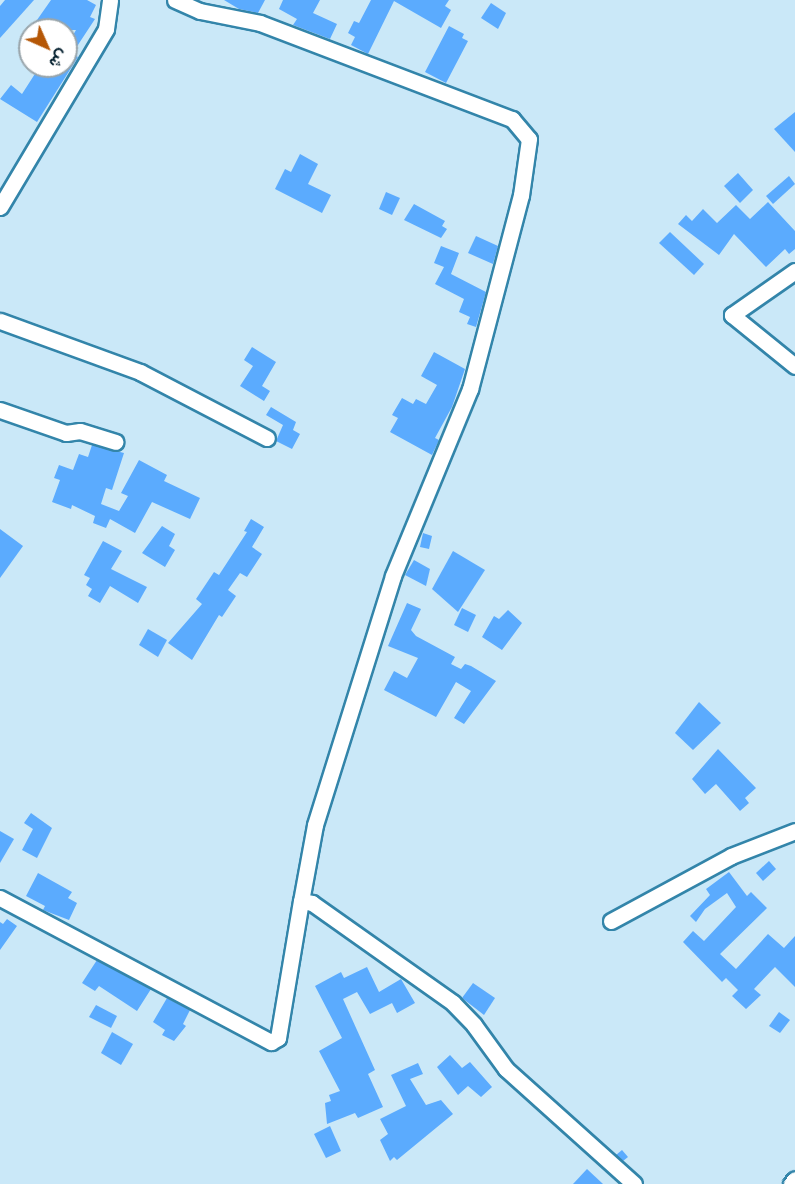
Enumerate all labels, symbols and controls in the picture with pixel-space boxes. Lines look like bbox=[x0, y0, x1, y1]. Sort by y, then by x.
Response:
north arrow bbox=[18, 18, 78, 78]
text: ش bbox=[46, 46, 72, 72]

